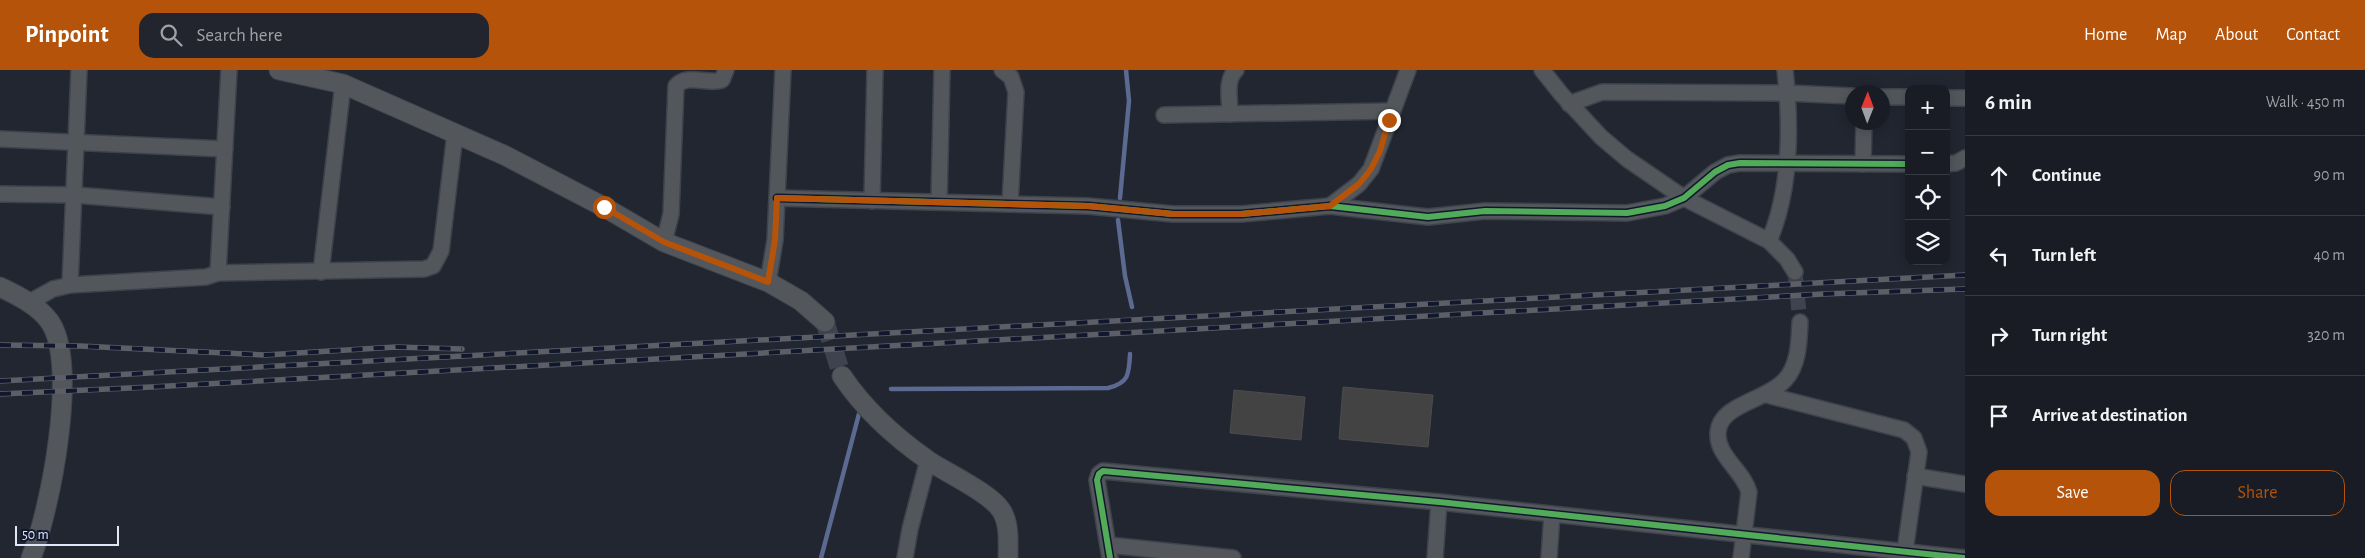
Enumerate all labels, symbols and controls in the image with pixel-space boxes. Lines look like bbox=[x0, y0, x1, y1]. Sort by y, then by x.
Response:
search box bbox=[139, 13, 489, 58]
icon: search bbox=[157, 21, 185, 49]
text: Pinpoint bbox=[25, 23, 109, 47]
text: Search here bbox=[197, 26, 283, 45]
text: Home bbox=[2084, 26, 2127, 44]
text: Map bbox=[2155, 26, 2187, 44]
text: About bbox=[2215, 26, 2258, 44]
text: Contact bbox=[2286, 26, 2340, 44]
north arrow bbox=[1845, 85, 1890, 130]
map controls bbox=[1905, 85, 1950, 265]
button: + bbox=[1905, 85, 1950, 130]
text: 6 min bbox=[1985, 92, 2032, 113]
text: Walk · 450 m bbox=[2266, 94, 2345, 110]
route end bbox=[1378, 109, 1401, 132]
button: − bbox=[1905, 130, 1950, 175]
icon: ahead bbox=[1985, 162, 2013, 190]
text: Continue bbox=[2032, 166, 2101, 185]
text: 90 m bbox=[2314, 167, 2345, 183]
button: locate bbox=[1905, 175, 1950, 220]
route start bbox=[593, 196, 616, 219]
button: layers bbox=[1905, 220, 1950, 265]
icon: left bbox=[1985, 242, 2013, 270]
text: Turn left bbox=[2032, 246, 2096, 265]
text: 40 m bbox=[2313, 247, 2345, 263]
icon: right bbox=[1985, 322, 2013, 350]
text: Turn right bbox=[2032, 326, 2107, 345]
text: 320 m bbox=[2307, 327, 2345, 343]
icon: arrive bbox=[1985, 402, 2013, 430]
text: Arrive at destination bbox=[2032, 406, 2188, 425]
button: Save bbox=[1985, 470, 2160, 516]
button: Share bbox=[2170, 470, 2345, 516]
scale bar bbox=[15, 523, 119, 546]
text: 50 m bbox=[22, 528, 49, 542]

